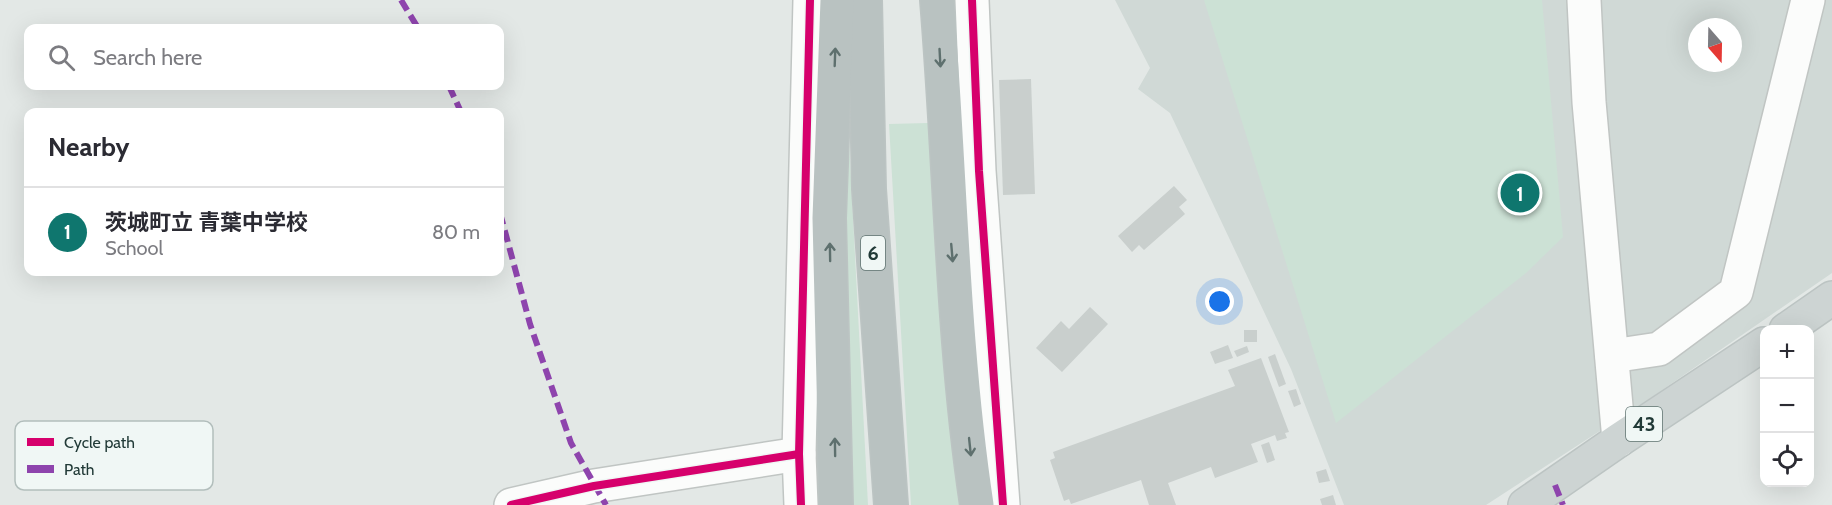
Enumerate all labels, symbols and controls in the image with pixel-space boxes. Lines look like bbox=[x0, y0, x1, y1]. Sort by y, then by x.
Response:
north arrow bbox=[1688, 18, 1742, 72]
search box bbox=[24, 24, 504, 90]
icon: search bbox=[45, 41, 78, 74]
text: Search here bbox=[93, 44, 202, 71]
one-way arrow bbox=[830, 47, 841, 67]
one-way arrow bbox=[935, 48, 946, 68]
text: Nearby bbox=[48, 131, 129, 163]
pin: 1 bbox=[1500, 170, 1540, 216]
text: 茨城町立 青葉中学校 bbox=[105, 209, 308, 236]
text: 1 bbox=[64, 220, 71, 244]
text: 80 m bbox=[432, 220, 480, 244]
text: School bbox=[105, 236, 163, 260]
road number: 6 bbox=[861, 236, 885, 270]
one-way arrow bbox=[824, 242, 836, 262]
one-way arrow bbox=[947, 243, 958, 263]
your location bbox=[1205, 287, 1234, 316]
map controls bbox=[1760, 325, 1814, 487]
button: + bbox=[1760, 325, 1814, 379]
button: − bbox=[1760, 379, 1814, 433]
road number: 43 bbox=[1626, 407, 1662, 441]
legend bbox=[15, 421, 213, 490]
text: Cycle path bbox=[64, 433, 135, 452]
button: locate bbox=[1760, 433, 1814, 487]
one-way arrow bbox=[829, 437, 840, 457]
one-way arrow bbox=[965, 437, 976, 457]
text: Path bbox=[64, 460, 95, 479]

